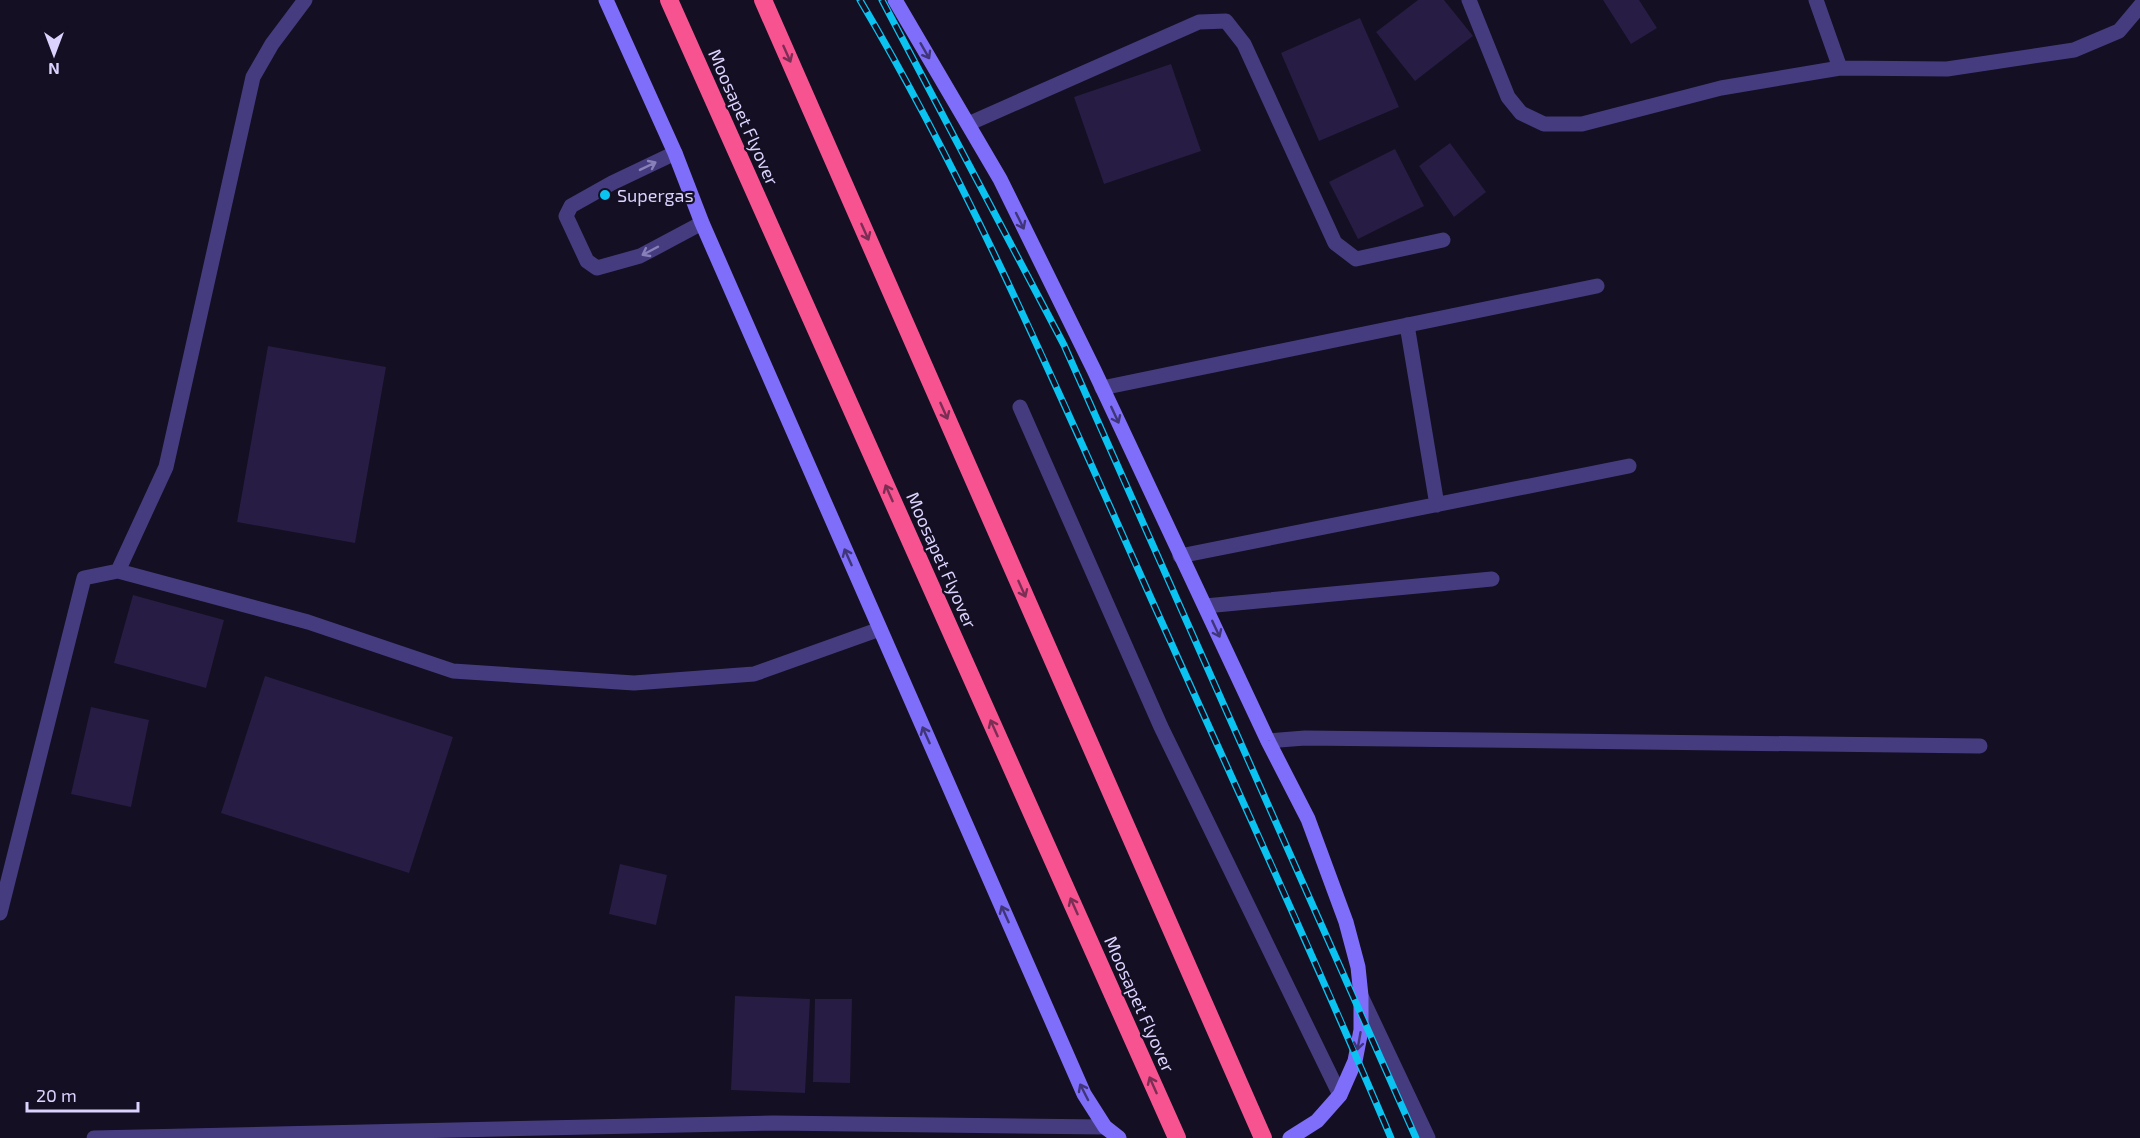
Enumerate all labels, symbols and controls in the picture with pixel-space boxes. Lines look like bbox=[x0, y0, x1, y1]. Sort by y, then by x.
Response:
north arrow bbox=[24, 24, 84, 84]
one-way arrow bbox=[920, 41, 931, 59]
one-way arrow bbox=[782, 44, 793, 62]
street label: Moosapet Flyover bbox=[704, 45, 784, 189]
text: N bbox=[48, 60, 60, 79]
one-way arrow bbox=[638, 160, 656, 172]
place label: Supergas bbox=[617, 184, 694, 206]
marker: Supergas bbox=[598, 188, 612, 202]
one-way arrow bbox=[1015, 211, 1027, 229]
one-way arrow bbox=[860, 223, 872, 241]
one-way arrow bbox=[642, 245, 659, 257]
one-way arrow bbox=[938, 401, 950, 419]
one-way arrow bbox=[1109, 405, 1121, 423]
one-way arrow bbox=[883, 484, 894, 502]
street label: Moosapet Flyover bbox=[902, 488, 982, 632]
one-way arrow bbox=[842, 548, 853, 566]
one-way arrow bbox=[1017, 580, 1028, 598]
one-way arrow bbox=[1210, 620, 1222, 638]
one-way arrow bbox=[988, 720, 999, 738]
one-way arrow bbox=[920, 726, 931, 744]
one-way arrow bbox=[1067, 898, 1079, 916]
one-way arrow bbox=[999, 905, 1010, 923]
street label: Moosapet Flyover bbox=[1100, 932, 1180, 1076]
one-way arrow bbox=[1353, 1031, 1364, 1051]
scale bar bbox=[27, 1075, 138, 1113]
one-way arrow bbox=[1147, 1076, 1158, 1094]
one-way arrow bbox=[1078, 1083, 1089, 1101]
text: 20 m bbox=[36, 1084, 77, 1106]

